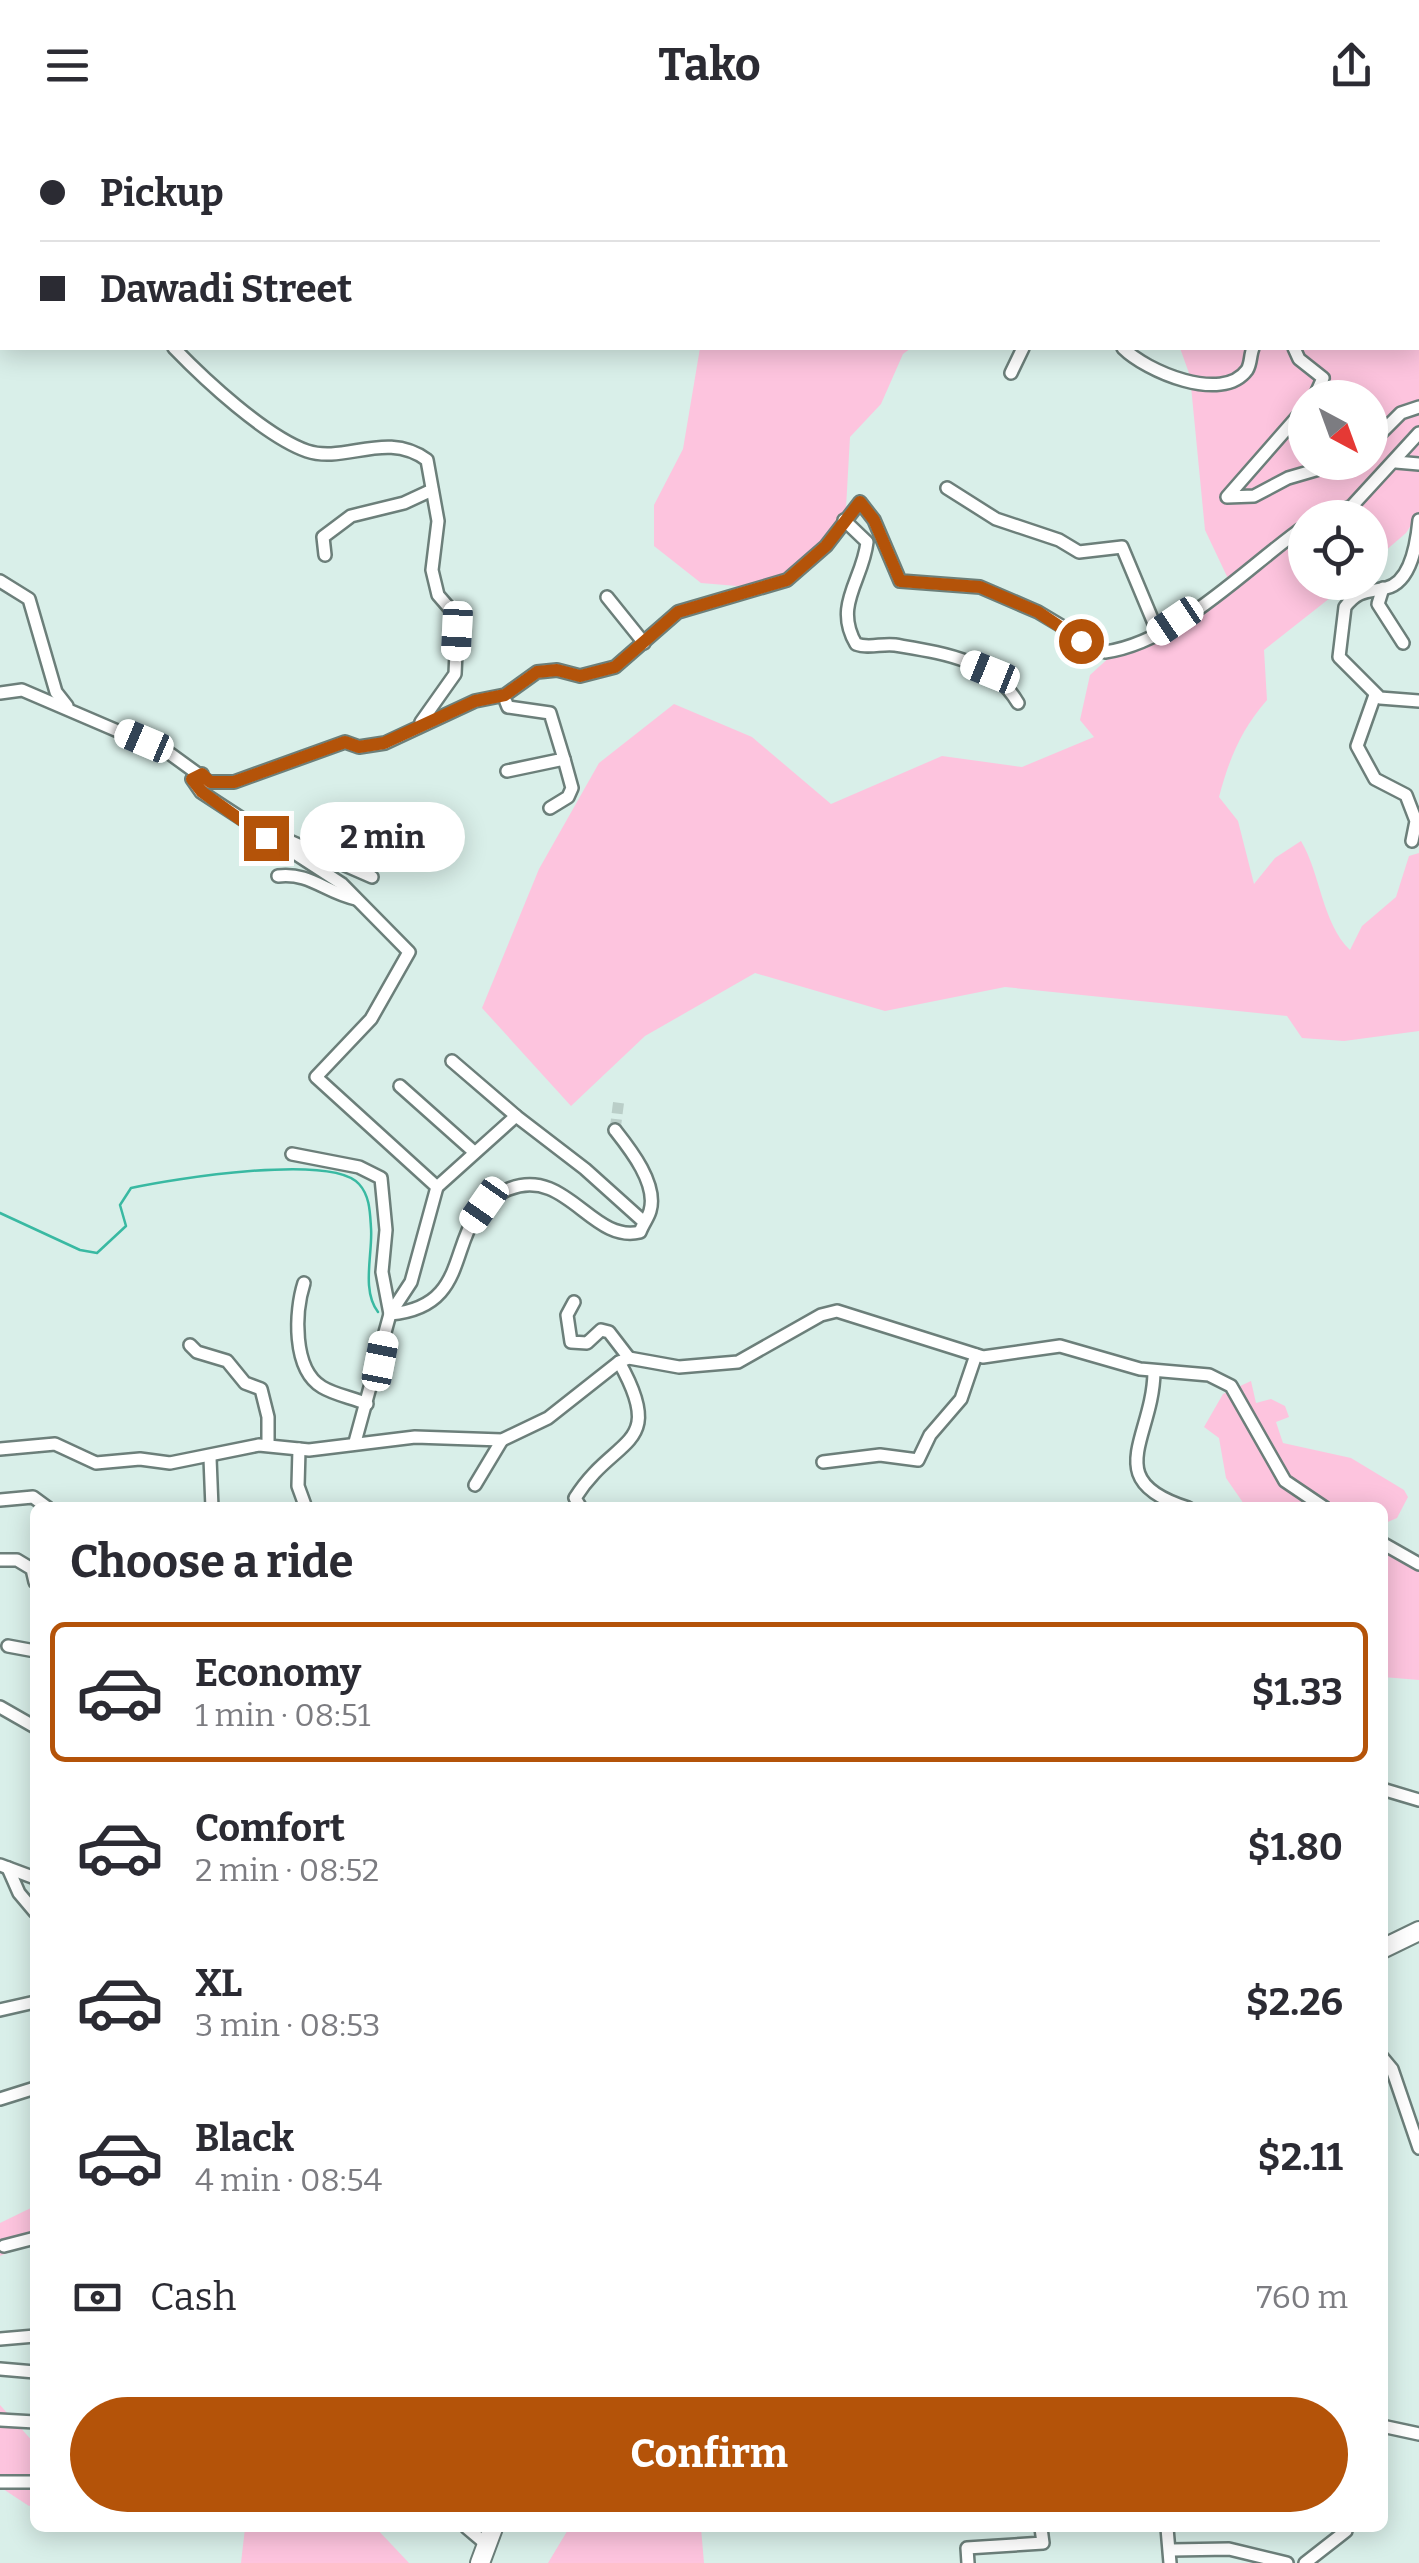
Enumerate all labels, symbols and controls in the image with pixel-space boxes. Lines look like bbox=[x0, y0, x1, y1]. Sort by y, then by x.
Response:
icon: menu bbox=[40, 38, 95, 93]
text: Tako bbox=[658, 38, 761, 92]
icon: share bbox=[1324, 38, 1379, 93]
text: Pickup bbox=[100, 170, 224, 216]
text: Dawadi Street bbox=[100, 266, 352, 312]
north arrow bbox=[1288, 380, 1388, 480]
map controls bbox=[1288, 380, 1388, 600]
button: locate bbox=[1288, 500, 1388, 600]
car bbox=[1142, 592, 1208, 650]
car bbox=[440, 600, 474, 662]
route start bbox=[1059, 619, 1104, 664]
car bbox=[957, 647, 1023, 697]
car bbox=[111, 715, 177, 767]
callout: 2 min bbox=[301, 803, 466, 873]
route end bbox=[244, 816, 289, 861]
text: 2 min bbox=[340, 818, 425, 856]
car bbox=[455, 1172, 513, 1238]
car bbox=[360, 1329, 400, 1393]
text: Choose a ride bbox=[70, 1535, 353, 1589]
icon: car bbox=[75, 1647, 165, 1737]
text: Economy bbox=[195, 1650, 361, 1696]
text: $1.33 bbox=[1251, 1669, 1343, 1715]
text: 1 min · 08:51 bbox=[195, 1696, 370, 1734]
icon: car bbox=[75, 1802, 165, 1892]
text: Comfort bbox=[195, 1805, 345, 1851]
text: $1.80 bbox=[1248, 1824, 1343, 1870]
text: 2 min · 08:52 bbox=[195, 1851, 379, 1889]
icon: car bbox=[75, 1957, 165, 2047]
text: XL bbox=[195, 1960, 242, 2006]
text: $2.26 bbox=[1246, 1979, 1343, 2025]
text: 3 min · 08:53 bbox=[195, 2006, 381, 2044]
icon: car bbox=[75, 2112, 165, 2202]
text: Black bbox=[195, 2115, 294, 2161]
text: $2.11 bbox=[1258, 2134, 1343, 2180]
text: 4 min · 08:54 bbox=[195, 2161, 382, 2199]
icon: cash bbox=[70, 2270, 125, 2325]
text: Cash bbox=[150, 2274, 236, 2320]
text: 760 m bbox=[1256, 2278, 1348, 2316]
button: Confirm bbox=[70, 2397, 1348, 2512]

